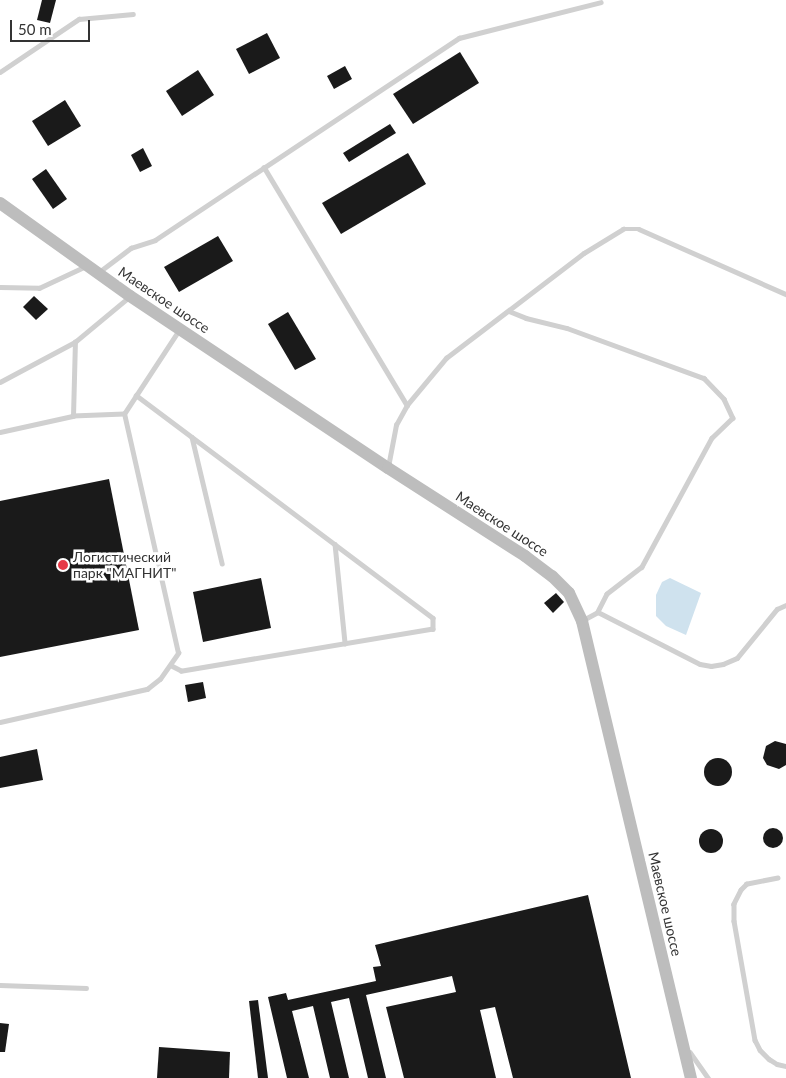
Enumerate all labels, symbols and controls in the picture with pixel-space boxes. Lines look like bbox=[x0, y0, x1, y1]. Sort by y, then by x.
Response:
scale bar bbox=[12, 10, 92, 42]
text: 50 m bbox=[18, 20, 52, 38]
street label: Маевское шоссе bbox=[115, 263, 213, 337]
street label: Маевское шоссе bbox=[453, 488, 551, 560]
place label: Логистический парк "МАГНИТ" bbox=[73, 549, 177, 582]
marker: Логистический парк "МАГНИТ" bbox=[57, 559, 69, 571]
street label: Маевское шоссе bbox=[645, 850, 685, 958]

